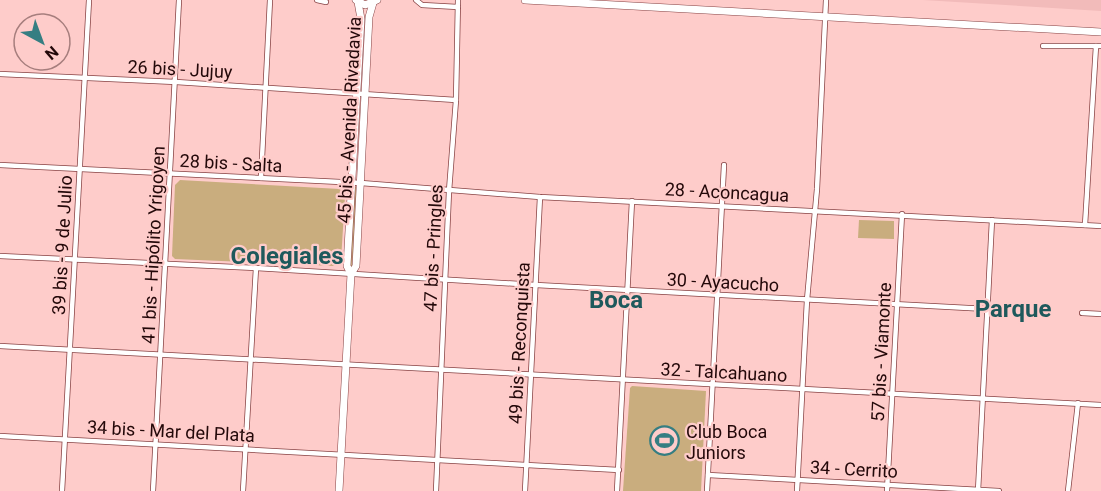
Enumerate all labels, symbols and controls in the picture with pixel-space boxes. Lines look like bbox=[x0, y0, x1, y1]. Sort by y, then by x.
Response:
north arrow bbox=[12, 12, 72, 72]
street label: 45 bis - Avenida Rivadavia bbox=[333, 16, 365, 224]
text: N bbox=[41, 42, 62, 64]
street label: 26 bis - Jujuy bbox=[127, 56, 233, 82]
street label: 41 bis - Hipólito Yrigoyen bbox=[137, 145, 169, 345]
street label: 28 bis - Salta bbox=[179, 150, 283, 176]
street label: 39 bis - 9 de Julio bbox=[48, 175, 76, 315]
street label: 28 - Aconcagua bbox=[664, 178, 790, 206]
street label: 47 bis - Pringles bbox=[419, 184, 447, 312]
district label: Colegiales bbox=[230, 242, 344, 270]
street label: 49 bis - Reconquista bbox=[504, 261, 534, 425]
street label: 30 - Ayacucho bbox=[666, 269, 780, 295]
street label: 57 bis - Viamonte bbox=[867, 282, 895, 422]
district label: Boca bbox=[589, 286, 643, 314]
district label: Parque bbox=[975, 295, 1051, 323]
street label: 32 - Talcahuano bbox=[660, 358, 788, 386]
street label: 34 bis - Mar del Plata bbox=[86, 416, 256, 446]
place label: Club Boca Juniors bbox=[686, 421, 767, 463]
sports icon: Club Boca Juniors bbox=[649, 425, 681, 457]
street label: 34 - Cerrito bbox=[810, 456, 898, 482]

